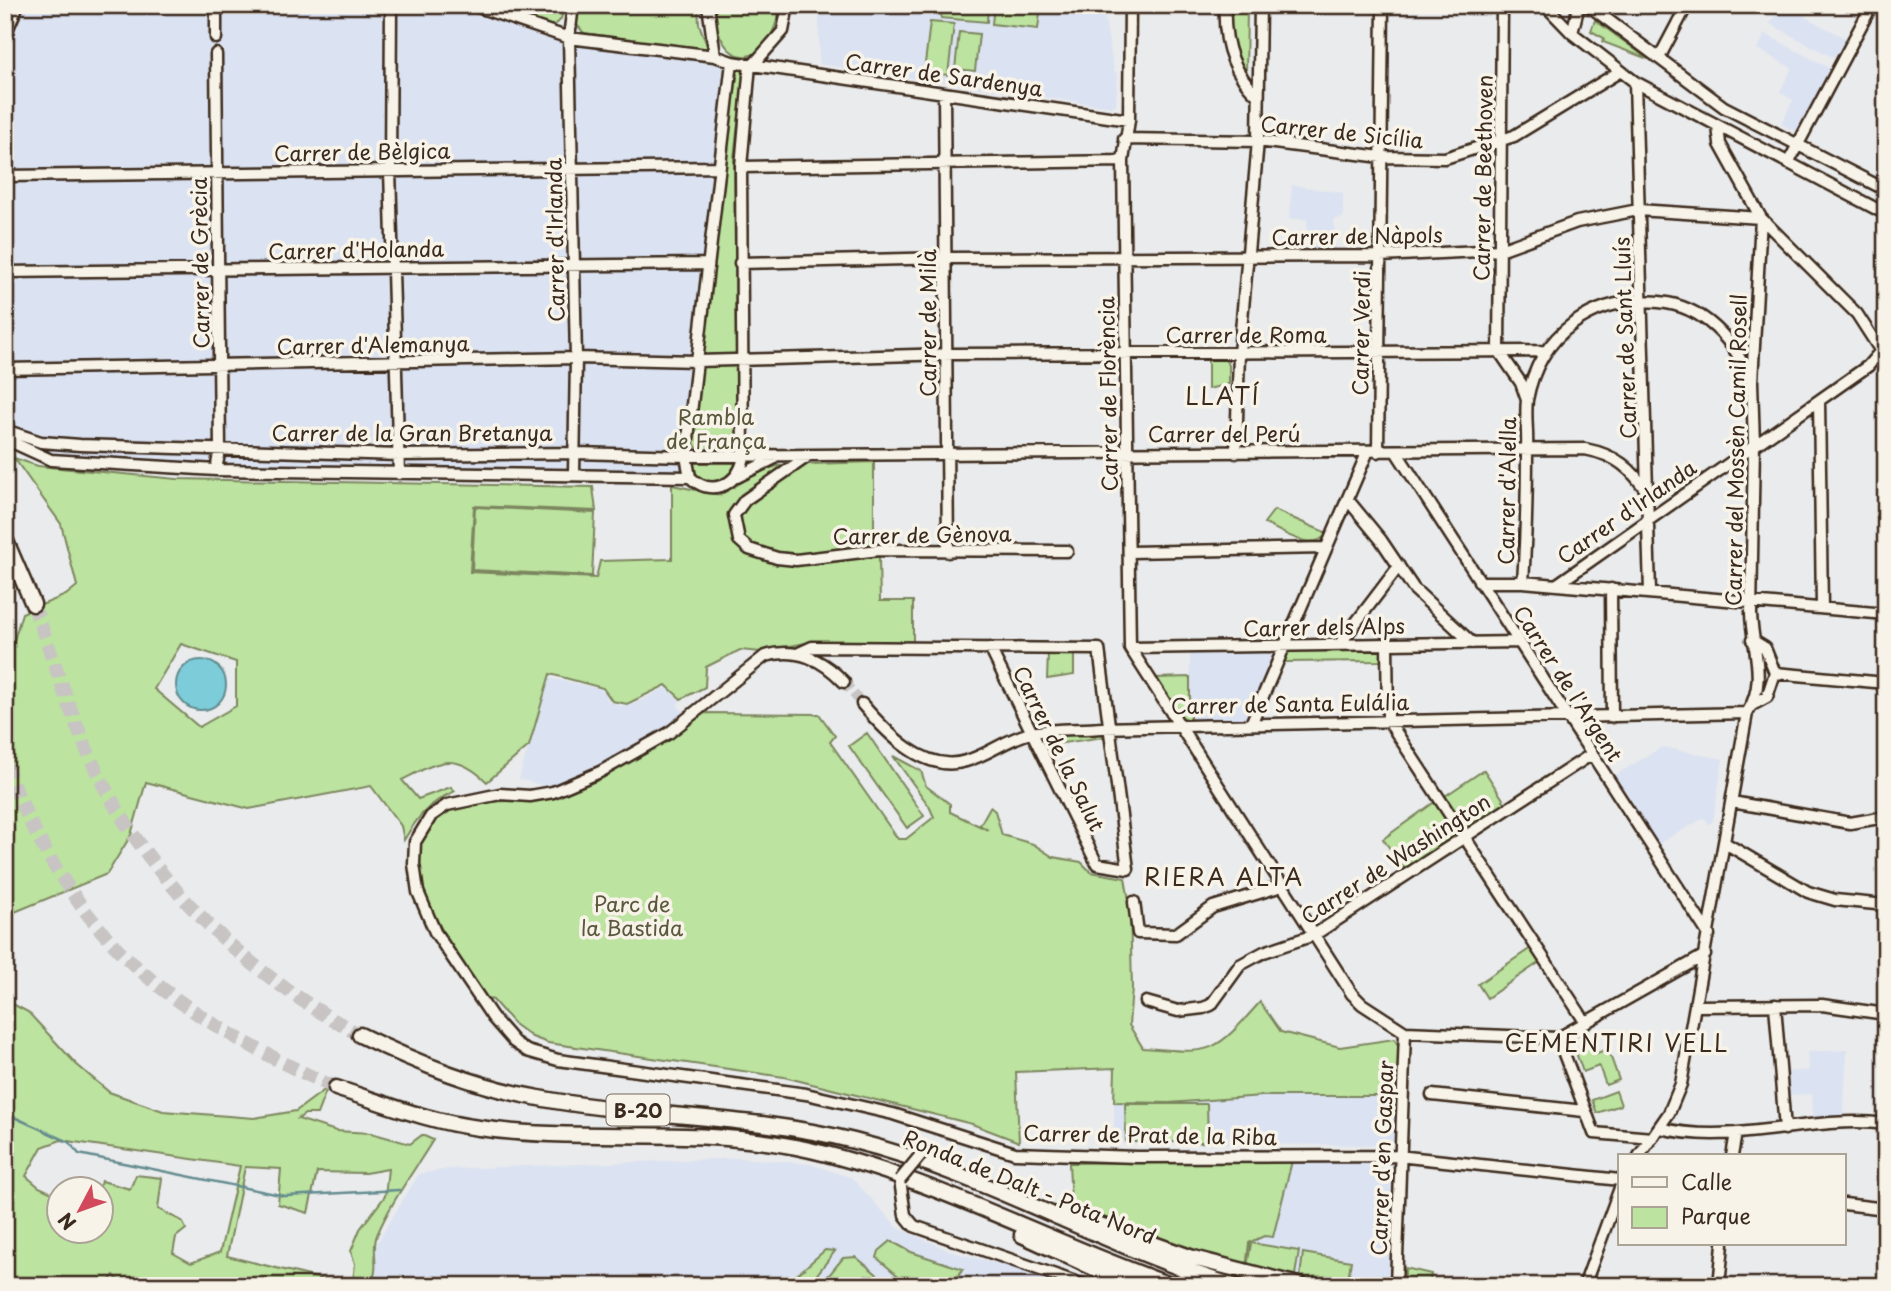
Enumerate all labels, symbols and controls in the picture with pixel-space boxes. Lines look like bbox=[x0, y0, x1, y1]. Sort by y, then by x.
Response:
street label: Carrer de Sardenya bbox=[843, 44, 1045, 104]
street label: Carrer de Beethoven bbox=[1464, 75, 1500, 281]
street label: Carrer de Sicília bbox=[1259, 107, 1425, 155]
street label: Carrer de Bèlgica bbox=[273, 133, 451, 169]
street label: Carrer d'Irlanda bbox=[537, 158, 571, 322]
street label: Carrer de Grècia bbox=[182, 177, 216, 349]
street label: Carrer de Nàpols bbox=[1271, 218, 1443, 252]
street label: Carrer d'Holanda bbox=[268, 231, 444, 267]
street label: Carrer de Sant Lluís bbox=[1604, 236, 1644, 440]
street label: Carrer de Milà bbox=[911, 248, 943, 397]
street label: Carrer Verdi bbox=[1343, 270, 1377, 396]
street label: Carrer del Mossèn Camil Rosell bbox=[1716, 294, 1754, 606]
street label: Carrer de Florència bbox=[1089, 296, 1125, 492]
street label: Carrer de Roma bbox=[1165, 318, 1327, 350]
street label: Carrer d'Alemanya bbox=[276, 326, 470, 362]
district label: LLATÍ bbox=[1185, 378, 1261, 413]
park label: Rambla de França bbox=[666, 400, 766, 456]
street label: Carrer de la Gran Bretanya bbox=[271, 416, 553, 448]
street label: Carrer del Perú bbox=[1148, 417, 1300, 449]
street label: Carrer d'Alella bbox=[1489, 417, 1523, 565]
street label: Carrer d'Irlanda bbox=[1550, 451, 1702, 571]
street label: Carrer de Gènova bbox=[832, 516, 1012, 552]
street label: Carrer de l'Argent bbox=[1506, 598, 1632, 768]
street label: Carrer dels Alps bbox=[1243, 609, 1405, 643]
street label: Carrer de la Salut bbox=[1006, 660, 1114, 836]
street label: Carrer de Santa Eulália bbox=[1170, 685, 1410, 721]
street label: Carrer de Washington bbox=[1294, 785, 1496, 931]
district label: RIERA ALTA bbox=[1144, 859, 1304, 894]
park label: Parc de la Bastida bbox=[581, 887, 684, 943]
district label: CEMENTIRI VELL bbox=[1505, 1025, 1729, 1060]
street label: Carrer d'en Gaspar bbox=[1362, 1059, 1400, 1256]
road number: B-20 bbox=[606, 1094, 670, 1126]
street label: Carrer de Prat de la Riba bbox=[1023, 1116, 1278, 1152]
street label: Ronda de Dalt - Pota Nord bbox=[899, 1121, 1161, 1251]
legend bbox=[1618, 1154, 1846, 1246]
text: Calle bbox=[1681, 1165, 1732, 1197]
north arrow bbox=[46, 1176, 116, 1246]
text: Parque bbox=[1681, 1199, 1751, 1231]
text: N bbox=[51, 1207, 82, 1237]

